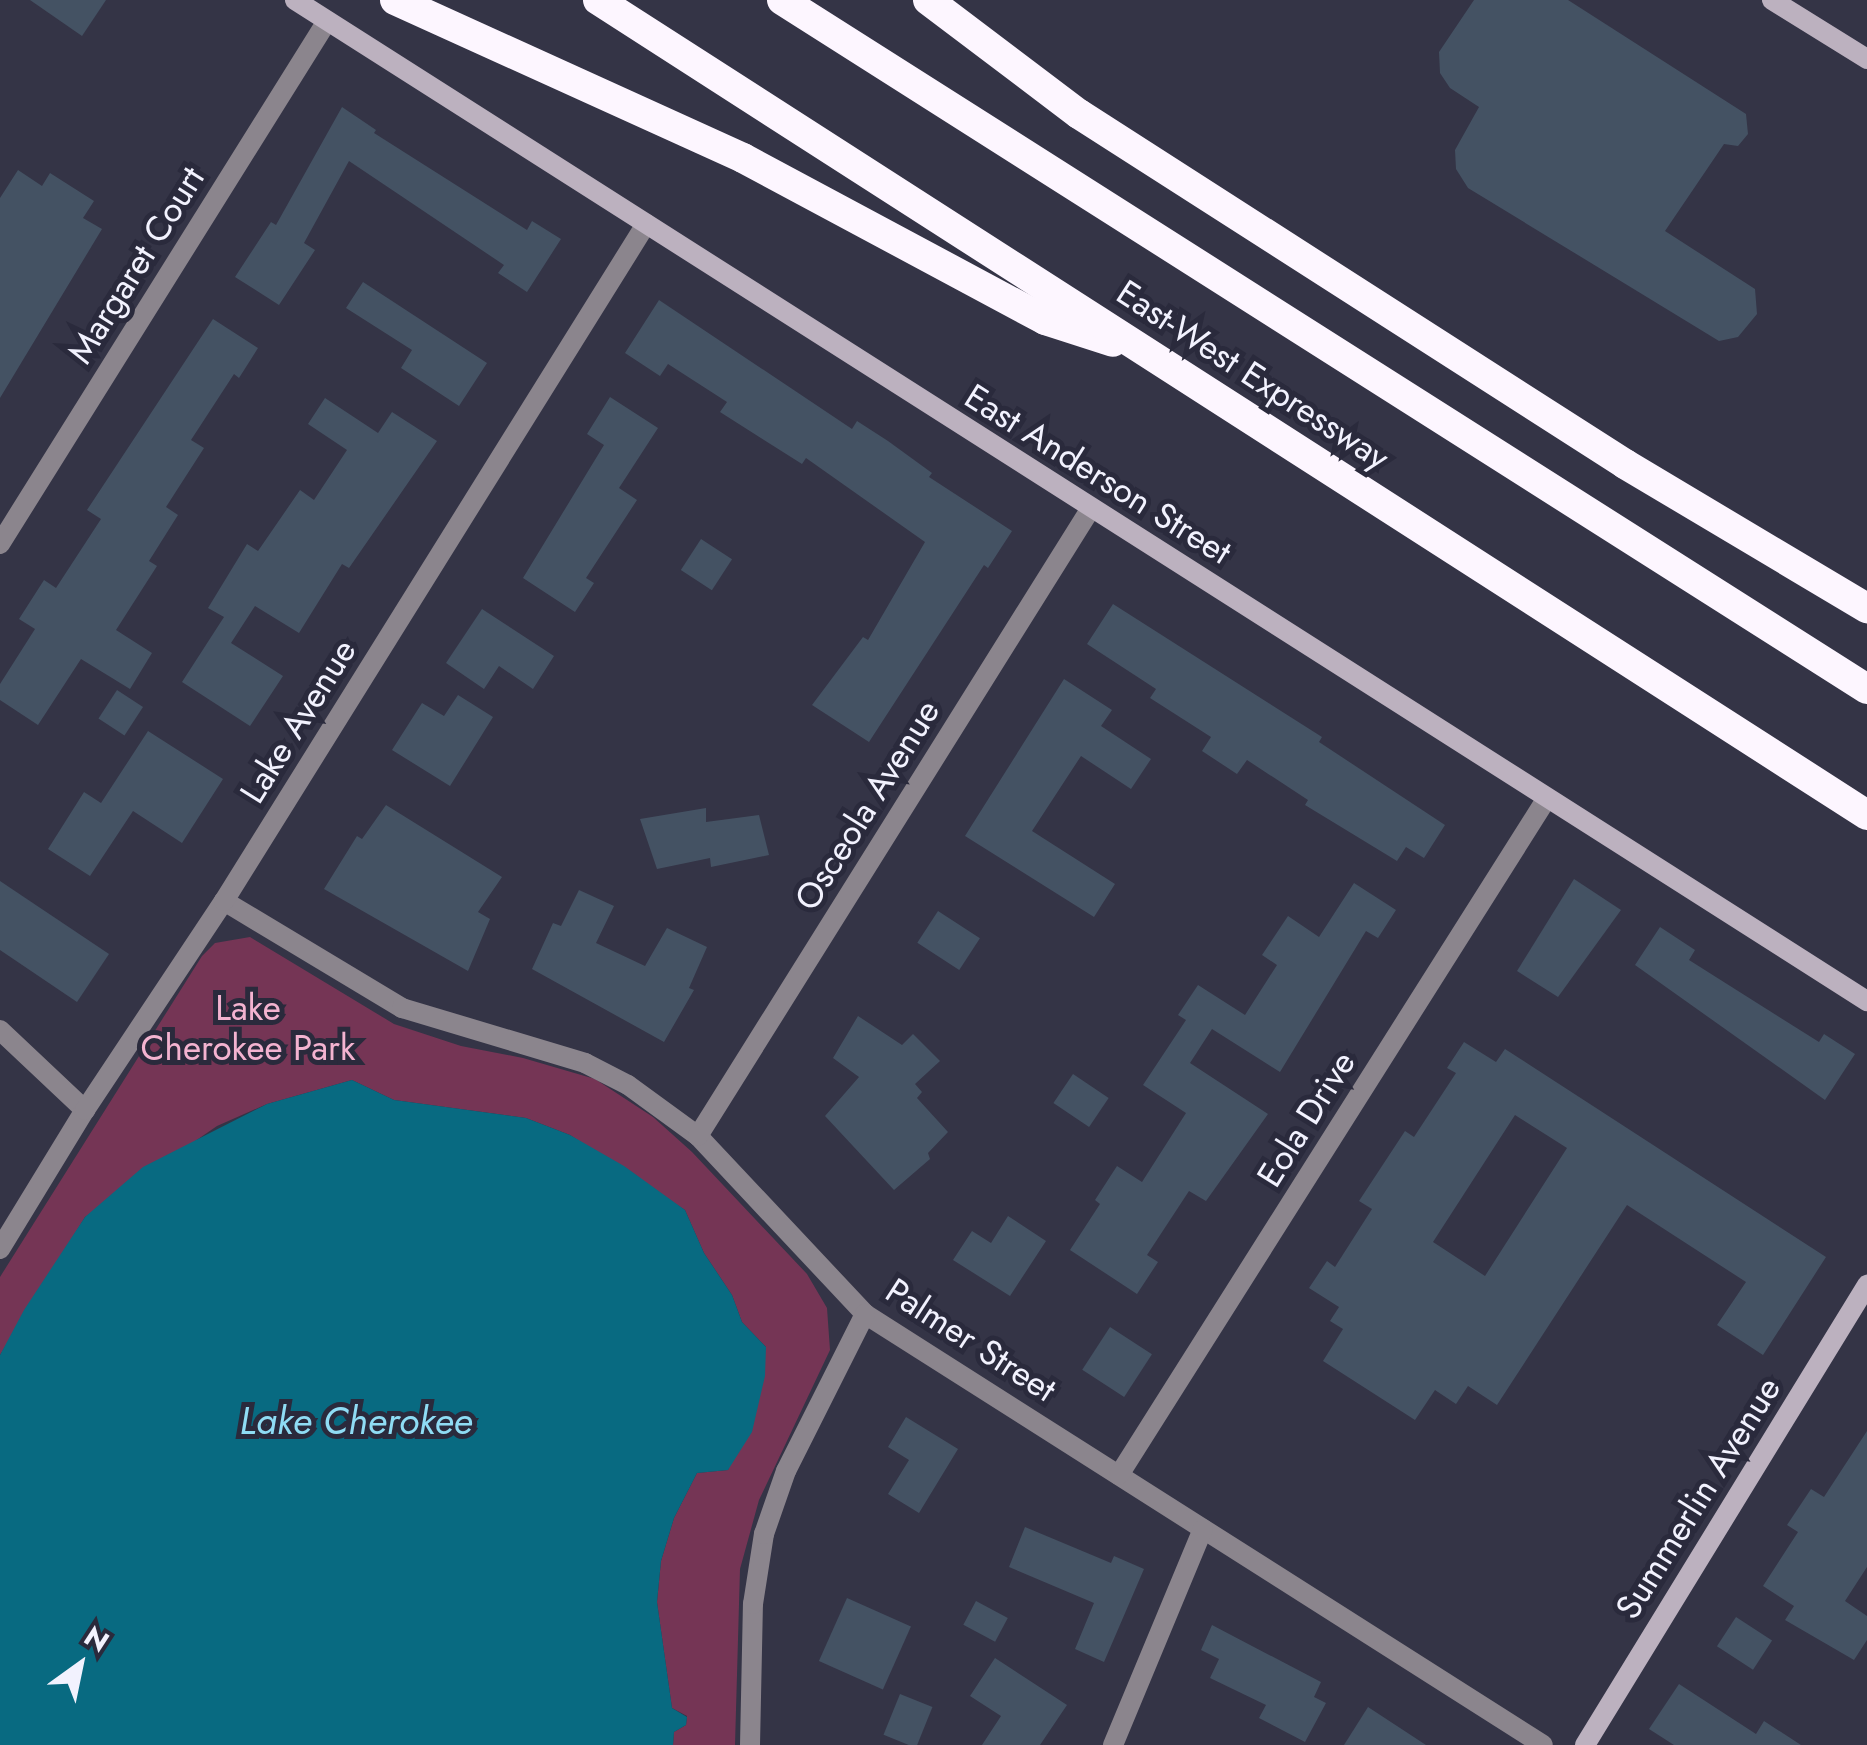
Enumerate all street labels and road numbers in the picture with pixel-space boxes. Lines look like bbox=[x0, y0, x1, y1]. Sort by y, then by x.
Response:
street label: Margaret Court bbox=[59, 159, 213, 371]
street label: East-West Expressway bbox=[1109, 271, 1397, 479]
street label: East Anderson Street bbox=[957, 375, 1239, 573]
street label: Lake Avenue bbox=[231, 631, 365, 811]
street label: Osceola Avenue bbox=[786, 692, 948, 918]
street label: Eola Drive bbox=[1248, 1044, 1364, 1194]
street label: Palmer Street bbox=[878, 1269, 1064, 1411]
street label: Summerlin Avenue bbox=[1607, 1369, 1789, 1627]

